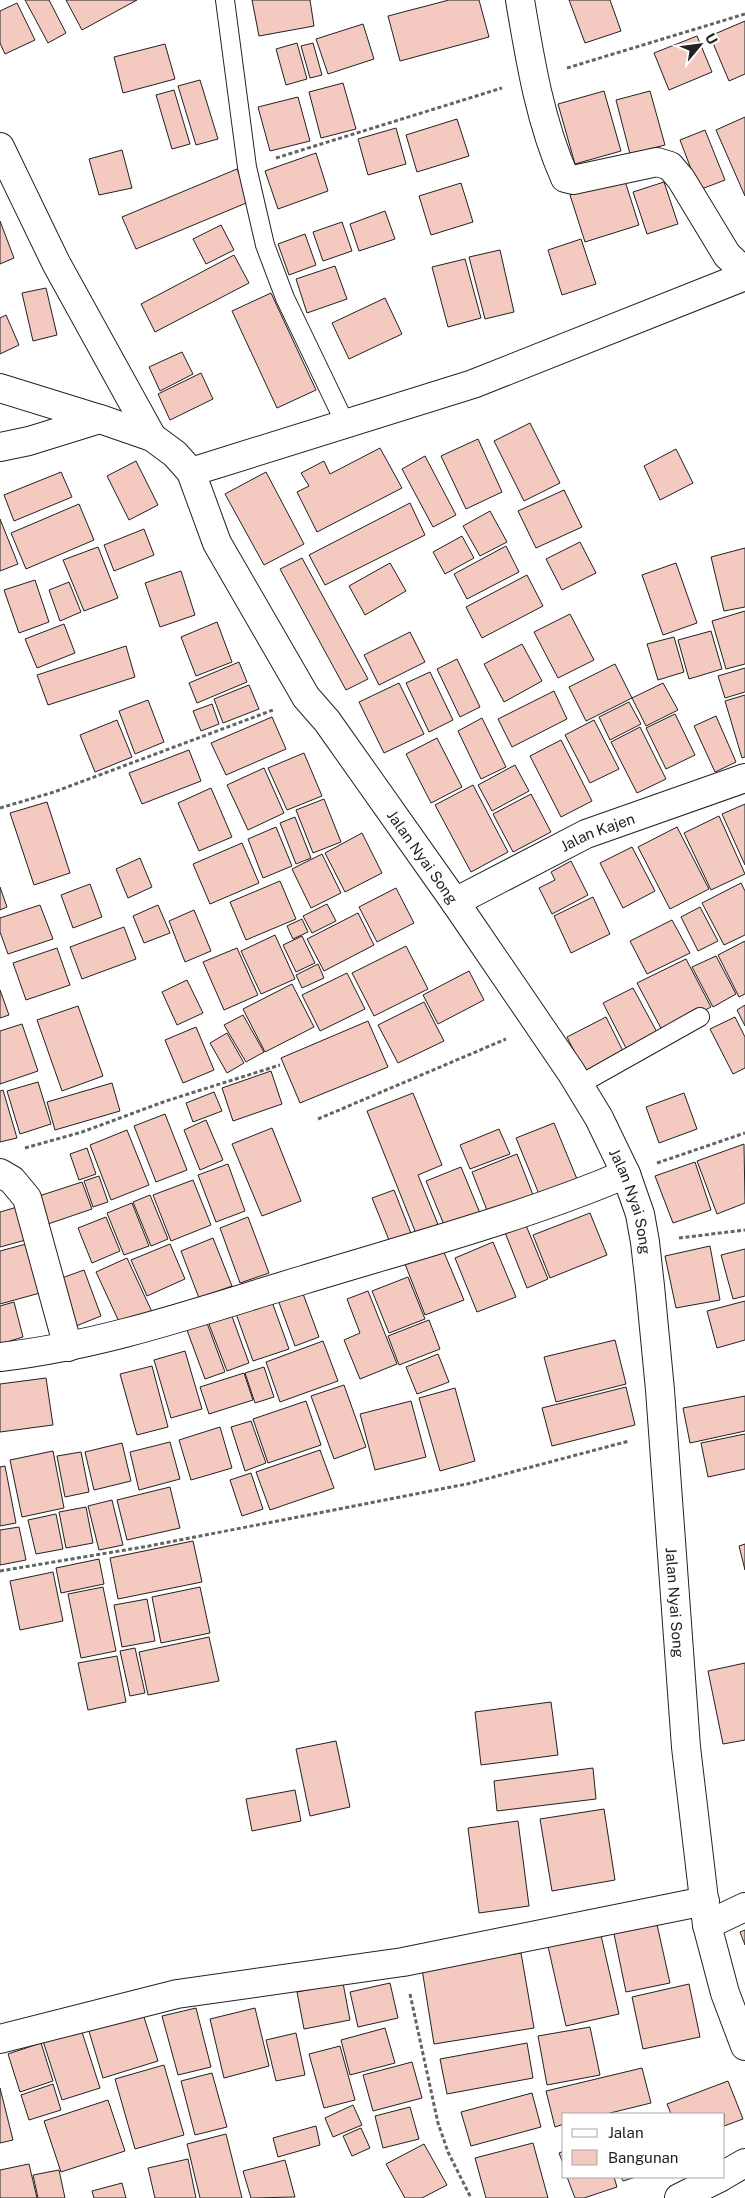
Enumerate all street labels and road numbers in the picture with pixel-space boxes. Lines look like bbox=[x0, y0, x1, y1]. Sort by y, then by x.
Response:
street label: Jalan Nyai Song bbox=[384, 807, 462, 907]
street label: Jalan Kajen bbox=[557, 809, 637, 854]
street label: Jalan Nyai Song bbox=[606, 1145, 655, 1255]
street label: Jalan Nyai Song bbox=[663, 1547, 688, 1658]

